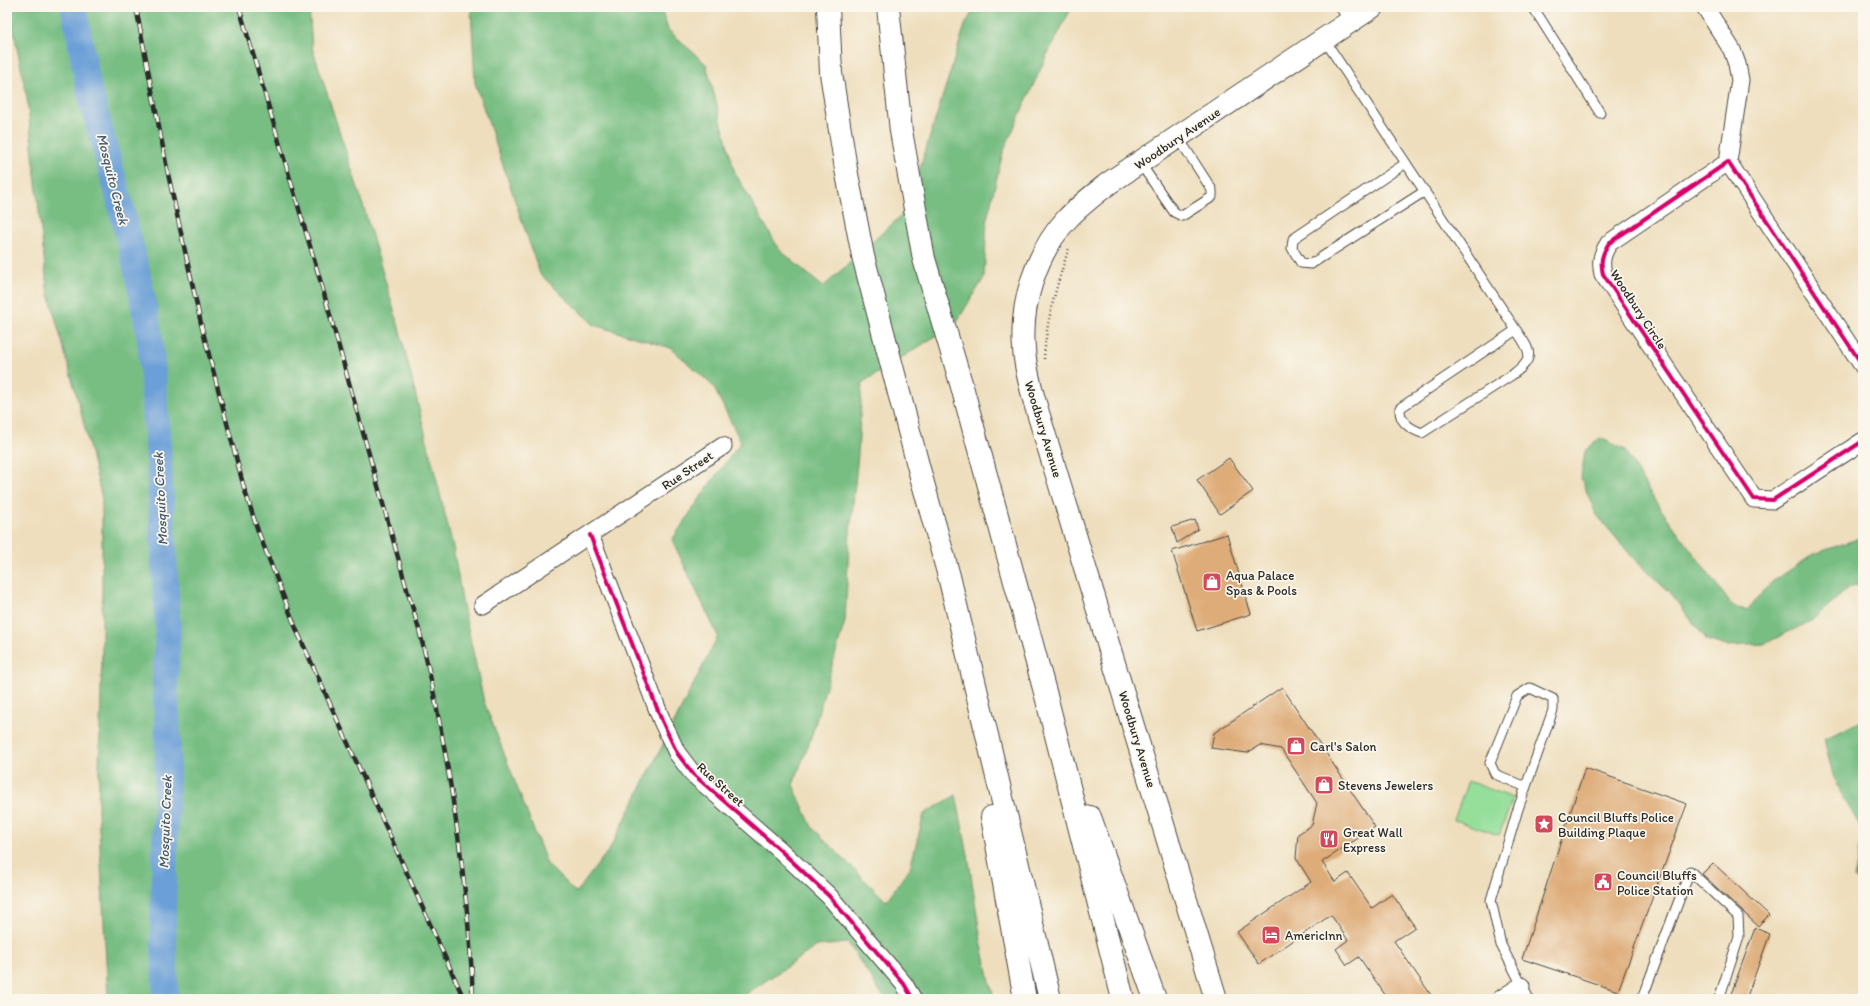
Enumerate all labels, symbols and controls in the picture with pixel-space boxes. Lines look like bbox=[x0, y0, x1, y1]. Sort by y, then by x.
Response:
street label: Woodbury Avenue bbox=[1131, 104, 1223, 173]
water label: Mosquito Creek bbox=[93, 132, 132, 227]
street label: Woodbury Circle bbox=[1607, 267, 1670, 352]
street label: Woodbury Avenue bbox=[1022, 379, 1065, 479]
street label: Rue Street bbox=[659, 448, 716, 493]
water label: Mosquito Creek bbox=[150, 451, 171, 546]
place label: Aqua Palace Spas & Pools bbox=[1226, 568, 1297, 598]
shop icon: Aqua Palace Spas & Pools bbox=[1201, 571, 1223, 593]
street label: Woodbury Avenue bbox=[1116, 689, 1159, 789]
shop icon: Carl's Salon bbox=[1285, 735, 1307, 757]
place label: Carl's Salon bbox=[1310, 739, 1377, 754]
street label: Rue Street bbox=[694, 759, 748, 810]
water label: Mosquito Creek bbox=[155, 774, 176, 869]
shop icon: Stevens Jewelers bbox=[1313, 774, 1335, 796]
place label: Stevens Jewelers bbox=[1338, 778, 1433, 793]
place label: Council Bluffs Police Building Plaque bbox=[1558, 810, 1674, 840]
place icon: Council Bluffs Police Building Plaque bbox=[1533, 813, 1555, 835]
place label: Great Wall Express bbox=[1343, 825, 1403, 855]
restaurant icon: Great Wall Express bbox=[1318, 828, 1340, 850]
place label: Council Bluffs Police Station bbox=[1617, 868, 1697, 898]
public building icon: Council Bluffs Police Station bbox=[1592, 871, 1614, 893]
hotel icon: AmericInn bbox=[1260, 924, 1282, 946]
place label: AmericInn bbox=[1285, 928, 1343, 943]

